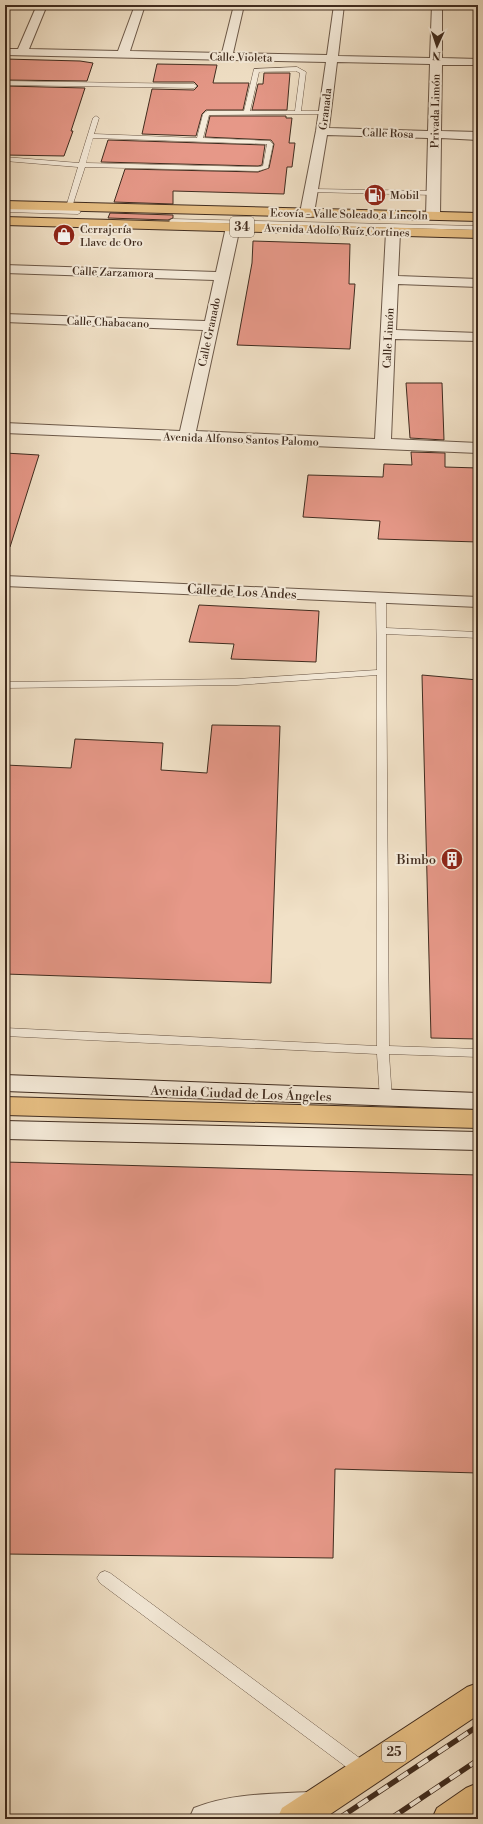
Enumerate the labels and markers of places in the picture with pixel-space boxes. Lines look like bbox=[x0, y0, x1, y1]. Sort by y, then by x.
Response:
fuel station icon: Mobil bbox=[362, 182, 388, 208]
place label: Mobil bbox=[390, 189, 420, 203]
shop icon: Cerrajería Llave de Oro bbox=[51, 222, 77, 248]
place label: Cerrajería Llave de Oro bbox=[80, 223, 143, 250]
building icon: Bimbo bbox=[439, 846, 465, 872]
place label: Bimbo bbox=[395, 852, 436, 868]

